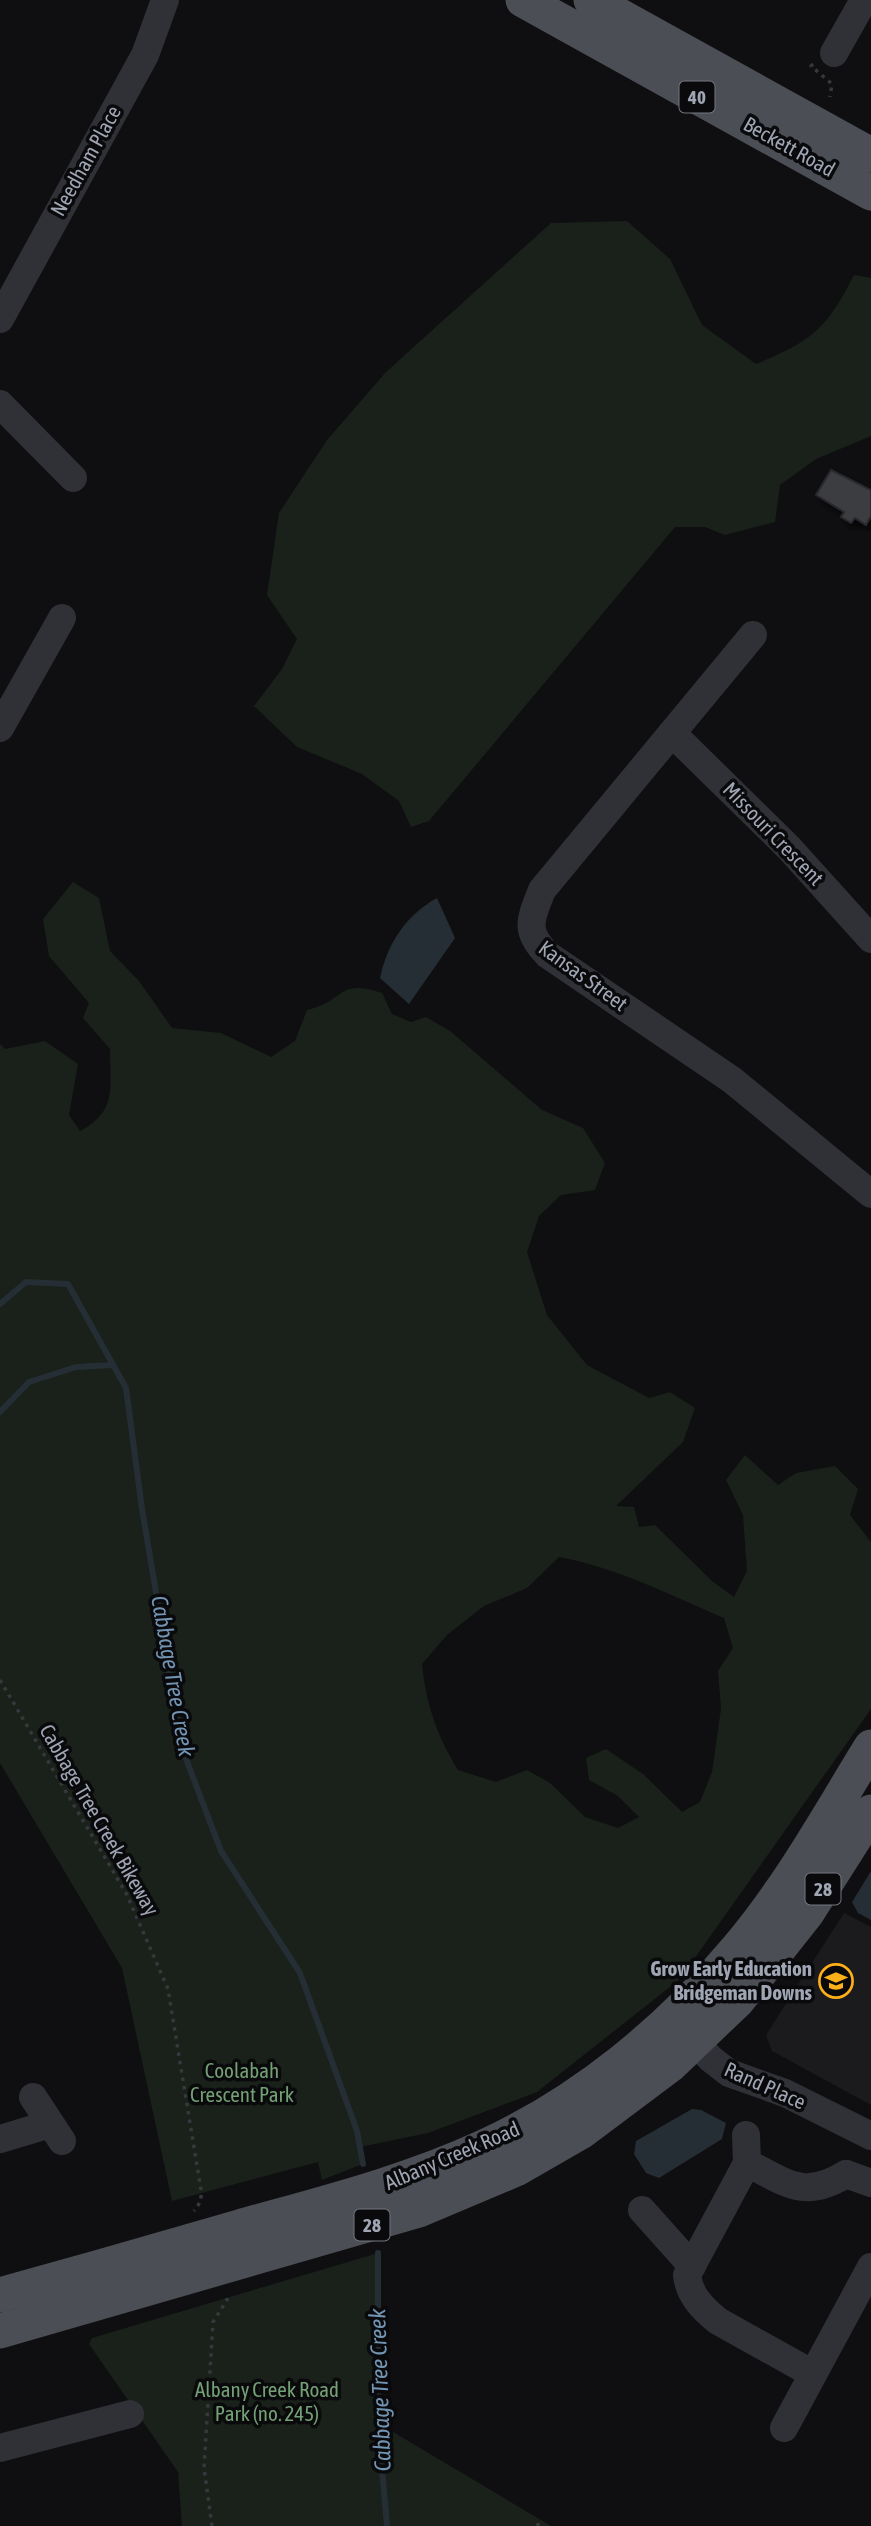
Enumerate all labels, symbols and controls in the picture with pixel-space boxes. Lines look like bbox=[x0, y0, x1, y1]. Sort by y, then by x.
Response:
road number: 40 bbox=[680, 82, 714, 113]
street label: Needham Place bbox=[45, 101, 125, 220]
street label: Beckett Road bbox=[740, 111, 839, 181]
street label: Missouri Crescent bbox=[719, 777, 829, 890]
street label: Kansas Street bbox=[535, 935, 632, 1015]
water label: Cabbage Tree Creek bbox=[146, 1594, 200, 1759]
street label: Cabbage Tree Creek Bikeway bbox=[35, 1720, 165, 1919]
road number: 28 bbox=[806, 1873, 840, 1904]
place label: Grow Early Education Bridgeman Downs bbox=[650, 1956, 813, 2004]
school or university icon: Grow Early Education Bridgeman Downs bbox=[817, 1962, 855, 2000]
street label: Rand Place bbox=[721, 2057, 810, 2114]
park label: Coolabah Crescent Park bbox=[190, 2058, 294, 2106]
street label: Albany Creek Road bbox=[381, 2116, 523, 2194]
road number: 28 bbox=[354, 2210, 390, 2240]
water label: Cabbage Tree Creek bbox=[364, 2307, 396, 2472]
park label: Albany Creek Road Park (no. 245) bbox=[195, 2377, 339, 2425]

